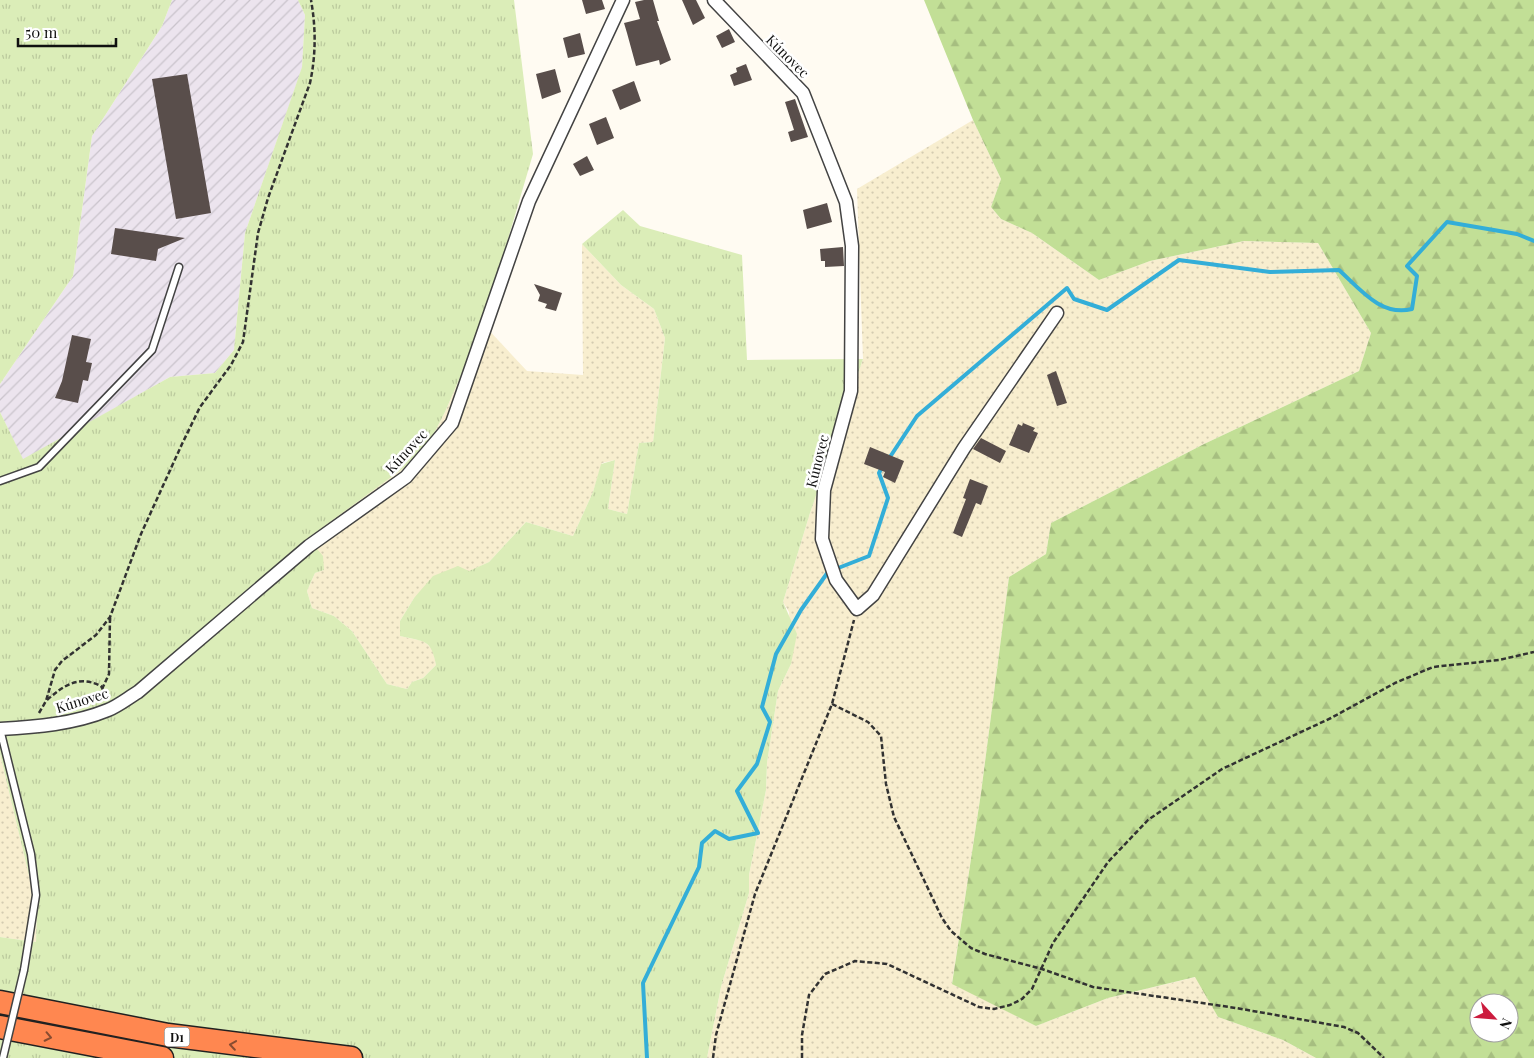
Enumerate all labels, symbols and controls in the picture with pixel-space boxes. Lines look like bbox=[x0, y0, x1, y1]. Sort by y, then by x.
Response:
scale bar bbox=[18, 15, 115, 47]
text: 50 m bbox=[25, 22, 58, 42]
street label: Kúnovec bbox=[762, 30, 814, 82]
street label: Kúnovec bbox=[381, 425, 431, 477]
street label: Kúnovec bbox=[801, 432, 833, 489]
street label: Kúnovec bbox=[53, 683, 111, 717]
north arrow bbox=[1469, 993, 1519, 1043]
text: N bbox=[1495, 1015, 1517, 1033]
road number: D1 bbox=[164, 1028, 190, 1046]
one-way arrow bbox=[43, 1031, 52, 1042]
one-way arrow bbox=[228, 1040, 237, 1050]

